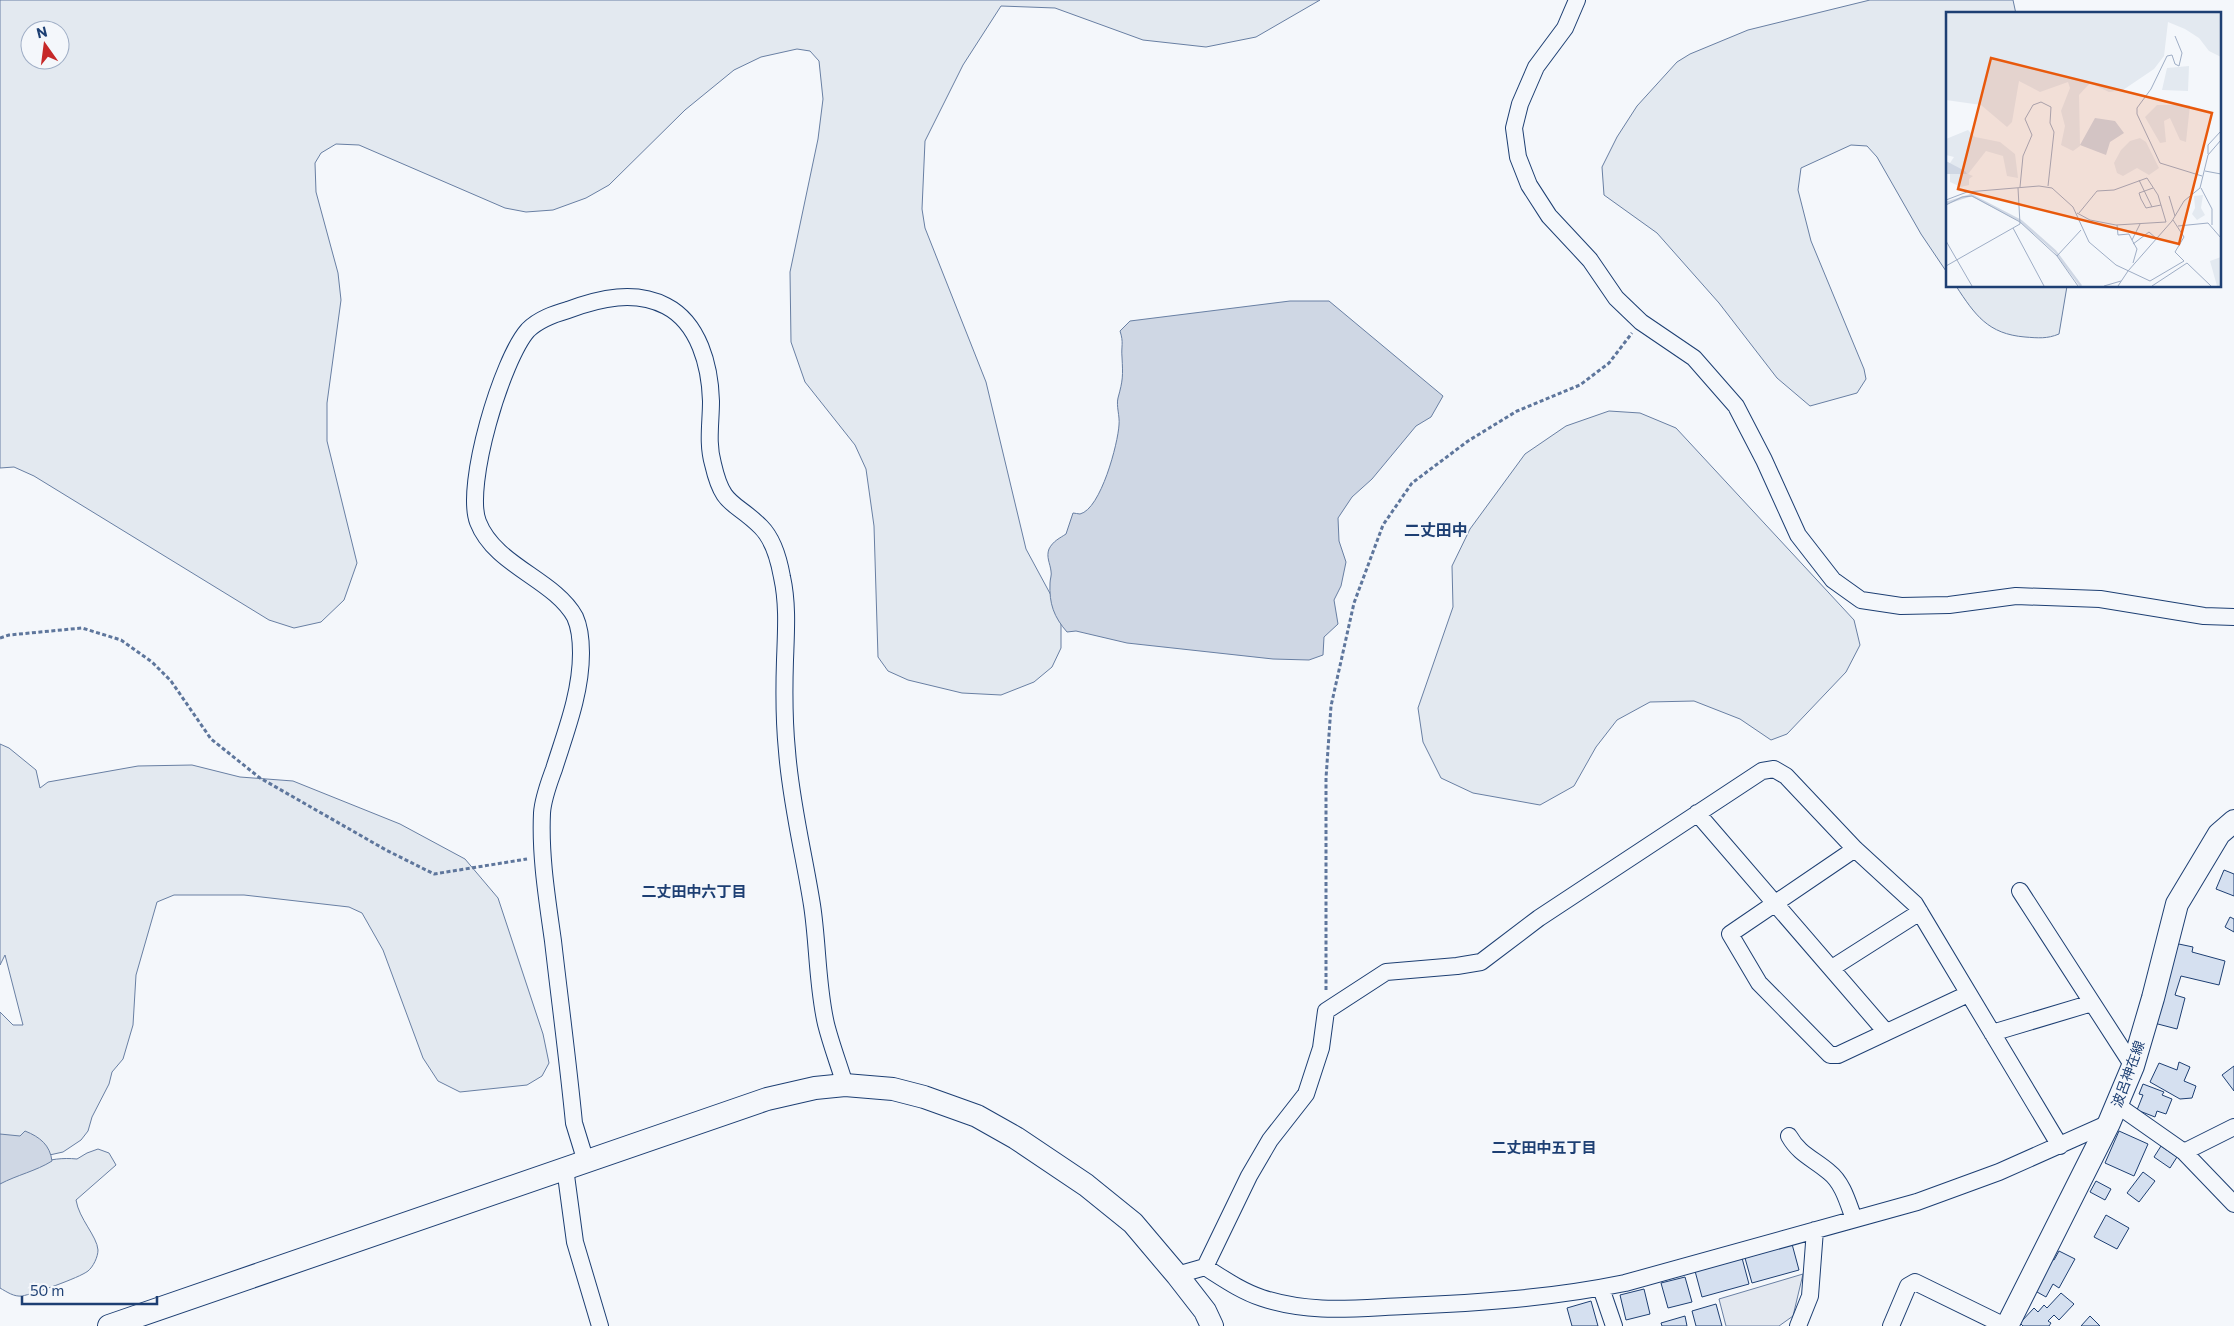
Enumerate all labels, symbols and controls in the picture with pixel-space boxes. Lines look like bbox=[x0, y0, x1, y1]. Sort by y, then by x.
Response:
inset map bbox=[1946, 12, 2222, 288]
north arrow bbox=[20, 20, 70, 70]
text: N bbox=[35, 22, 49, 41]
district label: 二丈田中 bbox=[1404, 520, 1468, 539]
district label: 二丈田中六丁目 bbox=[641, 882, 747, 900]
street label: 波呂神在線 bbox=[2108, 1038, 2147, 1110]
district label: 二丈田中五丁目 bbox=[1491, 1138, 1597, 1156]
scale bar bbox=[22, 1274, 158, 1306]
text: 50 m bbox=[30, 1281, 64, 1299]

